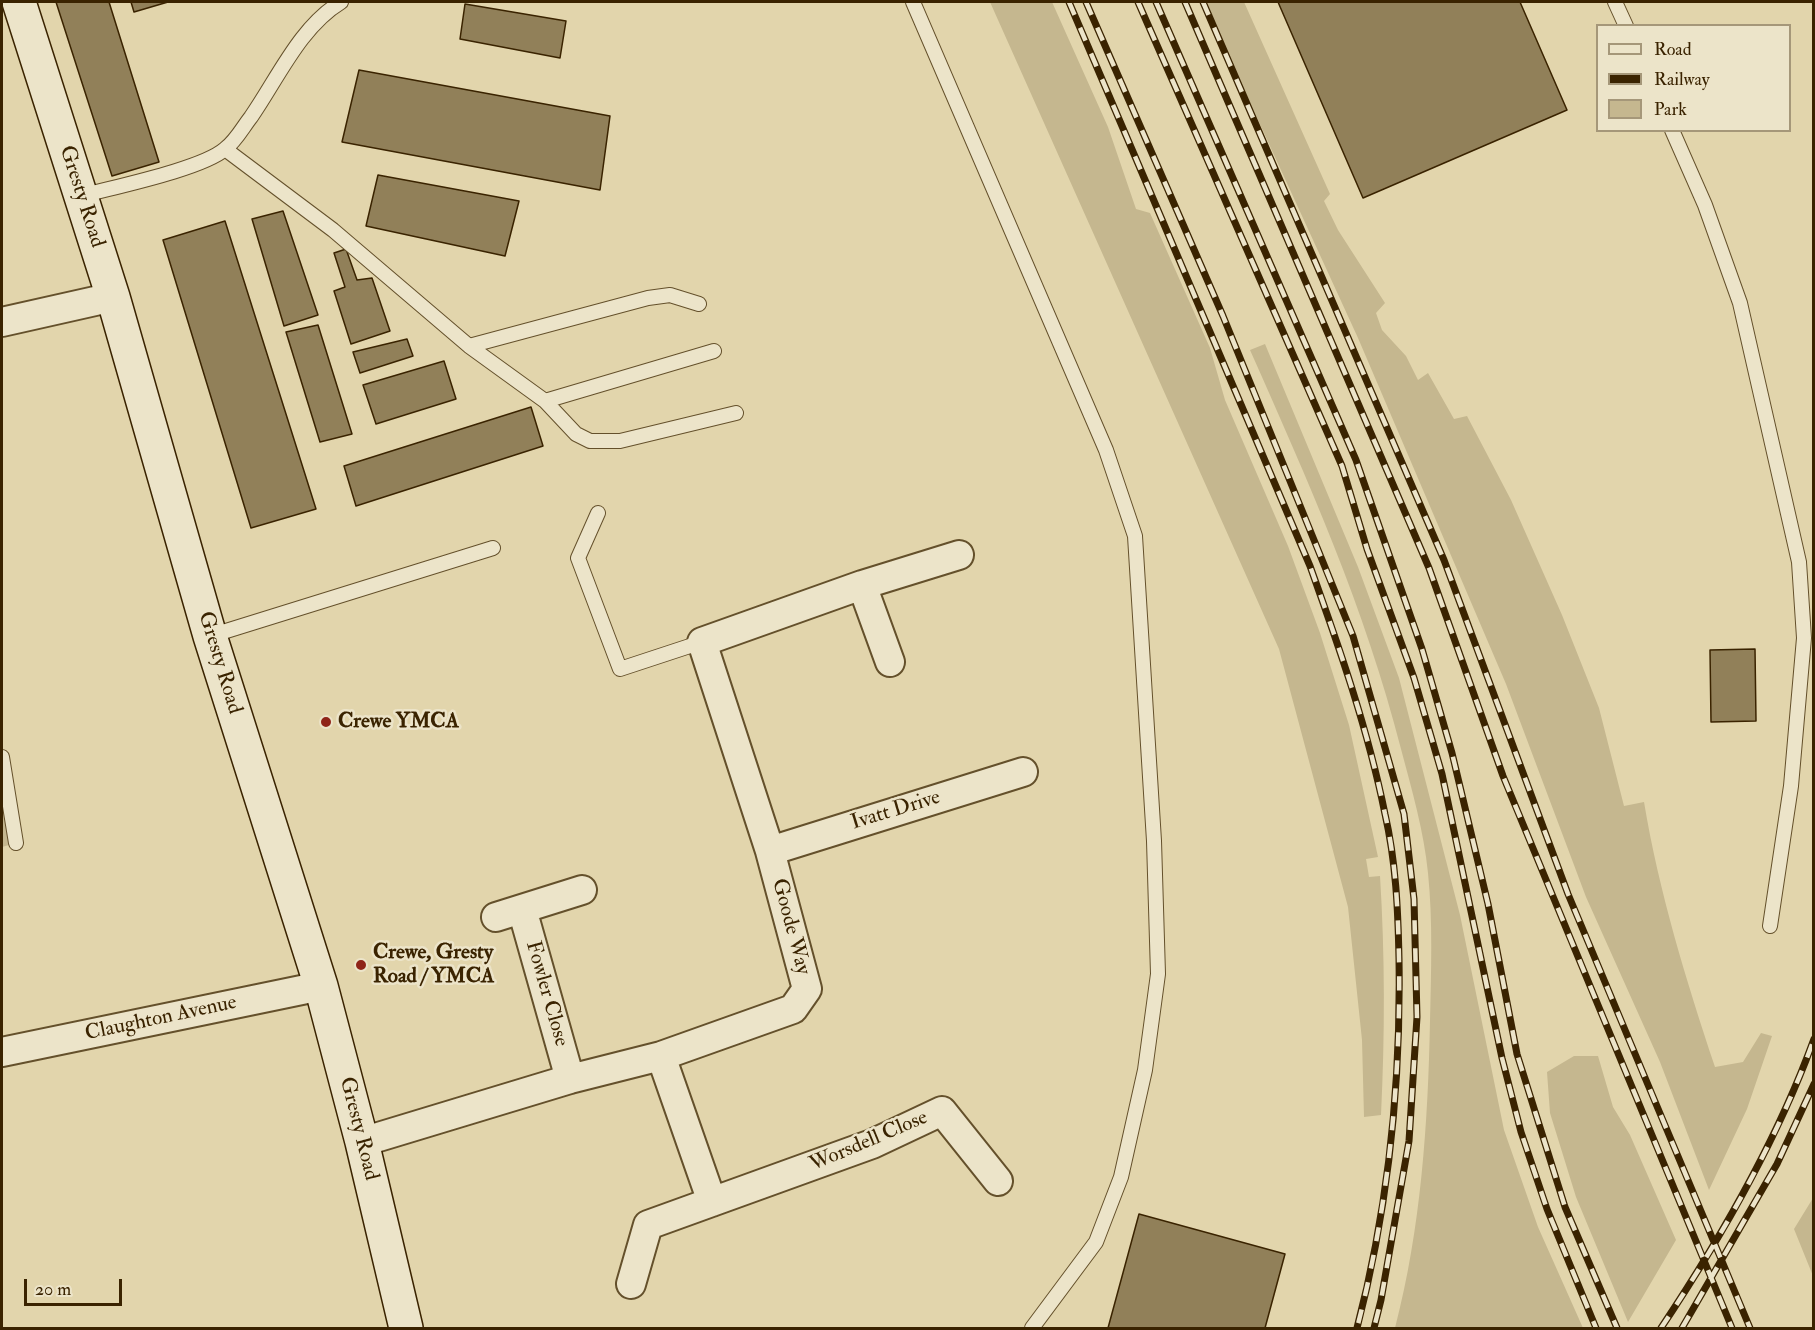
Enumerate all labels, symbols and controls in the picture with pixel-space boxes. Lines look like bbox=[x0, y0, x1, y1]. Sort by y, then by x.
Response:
legend bbox=[1596, 24, 1791, 132]
text: Road bbox=[1654, 38, 1692, 61]
text: Railway bbox=[1654, 68, 1710, 91]
text: Park bbox=[1654, 98, 1687, 121]
street label: Gresty Road bbox=[53, 143, 109, 251]
street label: Gresty Road bbox=[191, 609, 247, 717]
place label: Crewe YMCA bbox=[338, 709, 459, 735]
marker: Crewe YMCA bbox=[319, 715, 333, 729]
street label: Ivatt Drive bbox=[848, 786, 944, 836]
street label: Goode Way bbox=[765, 876, 815, 978]
street label: Fowler Close bbox=[519, 938, 573, 1050]
place label: Crewe, Gresty Road / YMCA bbox=[373, 940, 494, 990]
marker: Crewe, Gresty Road / YMCA bbox=[354, 958, 368, 972]
street label: Claughton Avenue bbox=[83, 991, 239, 1047]
street label: Gresty Road bbox=[333, 1075, 383, 1183]
street label: Worsdell Close bbox=[806, 1106, 932, 1178]
scale bar bbox=[27, 1267, 124, 1305]
text: 20 m bbox=[35, 1278, 71, 1301]

